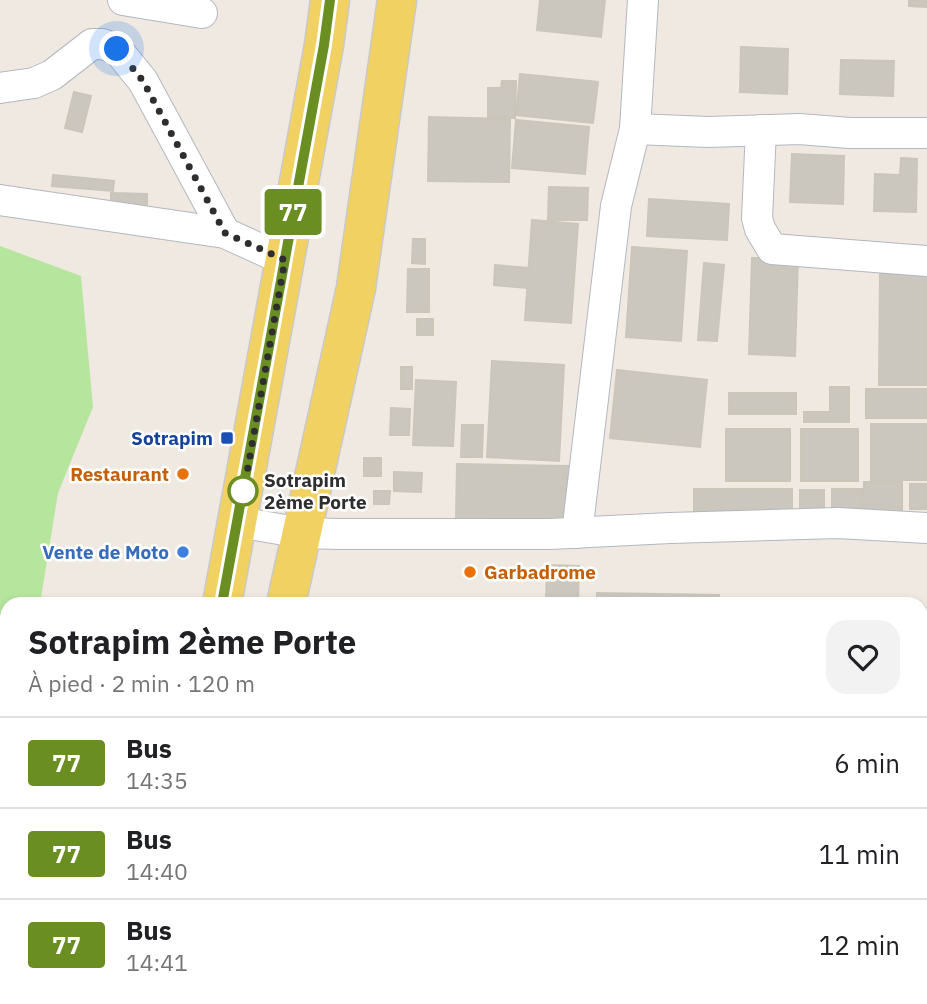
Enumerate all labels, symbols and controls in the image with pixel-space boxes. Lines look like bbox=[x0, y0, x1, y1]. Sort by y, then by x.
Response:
your location bbox=[99, 31, 134, 66]
line badge: 77 bbox=[262, 189, 324, 235]
text: 77 bbox=[279, 196, 307, 228]
place label: Sotrapim bbox=[131, 426, 213, 450]
marker: Sotrapim bbox=[219, 430, 235, 446]
place label: Restaurant bbox=[70, 462, 169, 486]
marker: Restaurant bbox=[175, 466, 191, 482]
place label: Sotrapim 2ème Porte bbox=[264, 468, 367, 514]
marker: Sotrapim 2ème Porte bbox=[228, 476, 258, 506]
place label: Vente de Moto bbox=[42, 540, 169, 564]
marker: Vente de Moto bbox=[175, 544, 191, 560]
place label: Garbadrome bbox=[484, 560, 596, 584]
marker: Garbadrome bbox=[462, 564, 478, 580]
text: Sotrapim 2ème Porte bbox=[28, 620, 356, 663]
button: heart bbox=[826, 620, 900, 694]
text: À pied · 2 min · 120 m bbox=[28, 668, 255, 698]
text: Bus bbox=[126, 731, 172, 765]
text: 6 min bbox=[834, 746, 900, 780]
text: 77 bbox=[52, 747, 81, 779]
text: 14:35 bbox=[126, 765, 188, 795]
text: Bus bbox=[126, 822, 172, 856]
text: 11 min bbox=[819, 837, 900, 871]
text: 77 bbox=[52, 838, 81, 870]
text: 14:40 bbox=[126, 856, 188, 886]
text: Bus bbox=[126, 913, 172, 947]
text: 12 min bbox=[819, 928, 900, 962]
text: 77 bbox=[52, 929, 81, 961]
text: 14:41 bbox=[126, 947, 188, 977]

